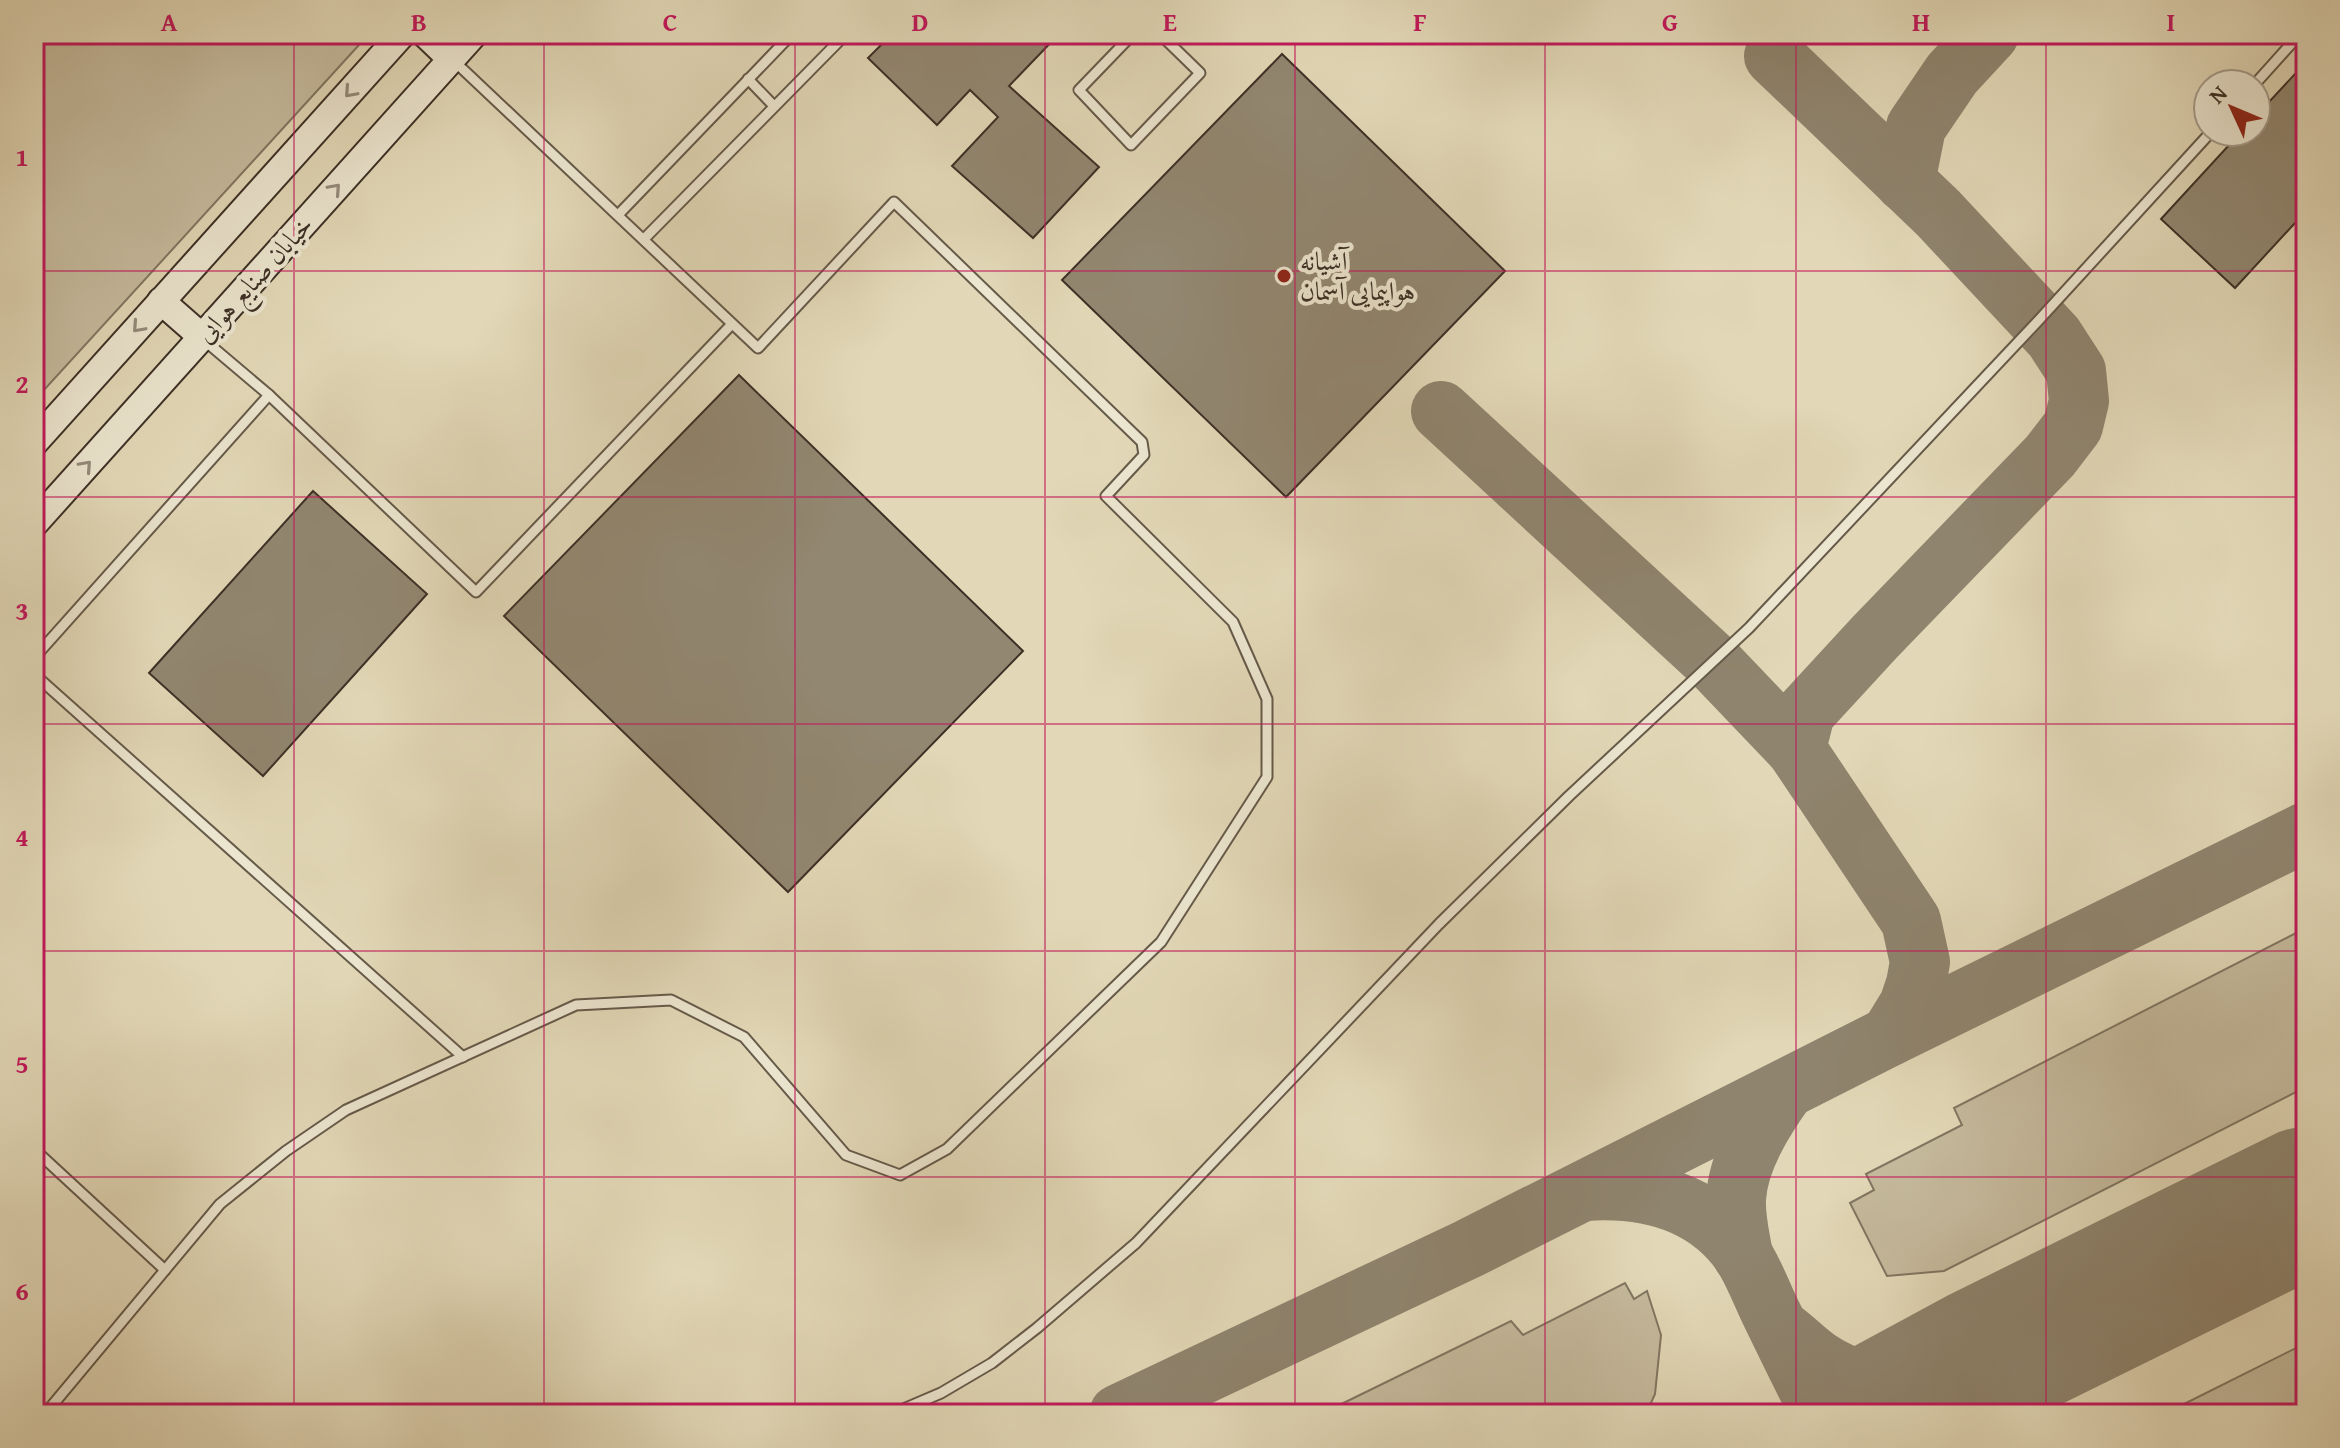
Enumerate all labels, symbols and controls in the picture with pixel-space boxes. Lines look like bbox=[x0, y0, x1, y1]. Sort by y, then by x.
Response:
text: A bbox=[161, 2, 178, 41]
text: B bbox=[411, 2, 427, 41]
text: C bbox=[663, 2, 677, 41]
text: D bbox=[912, 2, 928, 41]
text: E bbox=[1163, 2, 1177, 41]
text: F bbox=[1413, 2, 1427, 41]
text: G bbox=[1662, 2, 1678, 41]
text: H bbox=[1912, 2, 1930, 41]
text: I bbox=[2167, 2, 2175, 41]
north arrow bbox=[2192, 68, 2272, 148]
text: N bbox=[2201, 77, 2234, 111]
one-way arrow bbox=[344, 83, 359, 97]
text: 1 bbox=[15, 137, 29, 176]
one-way arrow bbox=[325, 184, 339, 199]
street label: خیابان صنایع هوایی bbox=[186, 206, 325, 355]
place label: آشیانه هواپیمایی آسمان bbox=[1300, 241, 1415, 310]
marker: آشیانه هواپیمایی آسمان bbox=[1275, 267, 1293, 285]
one-way arrow bbox=[134, 317, 148, 332]
text: 2 bbox=[15, 364, 29, 403]
one-way arrow bbox=[76, 461, 91, 476]
text: 3 bbox=[15, 591, 29, 630]
text: 4 bbox=[15, 817, 29, 856]
text: 5 bbox=[15, 1044, 29, 1083]
text: 6 bbox=[15, 1271, 29, 1310]

